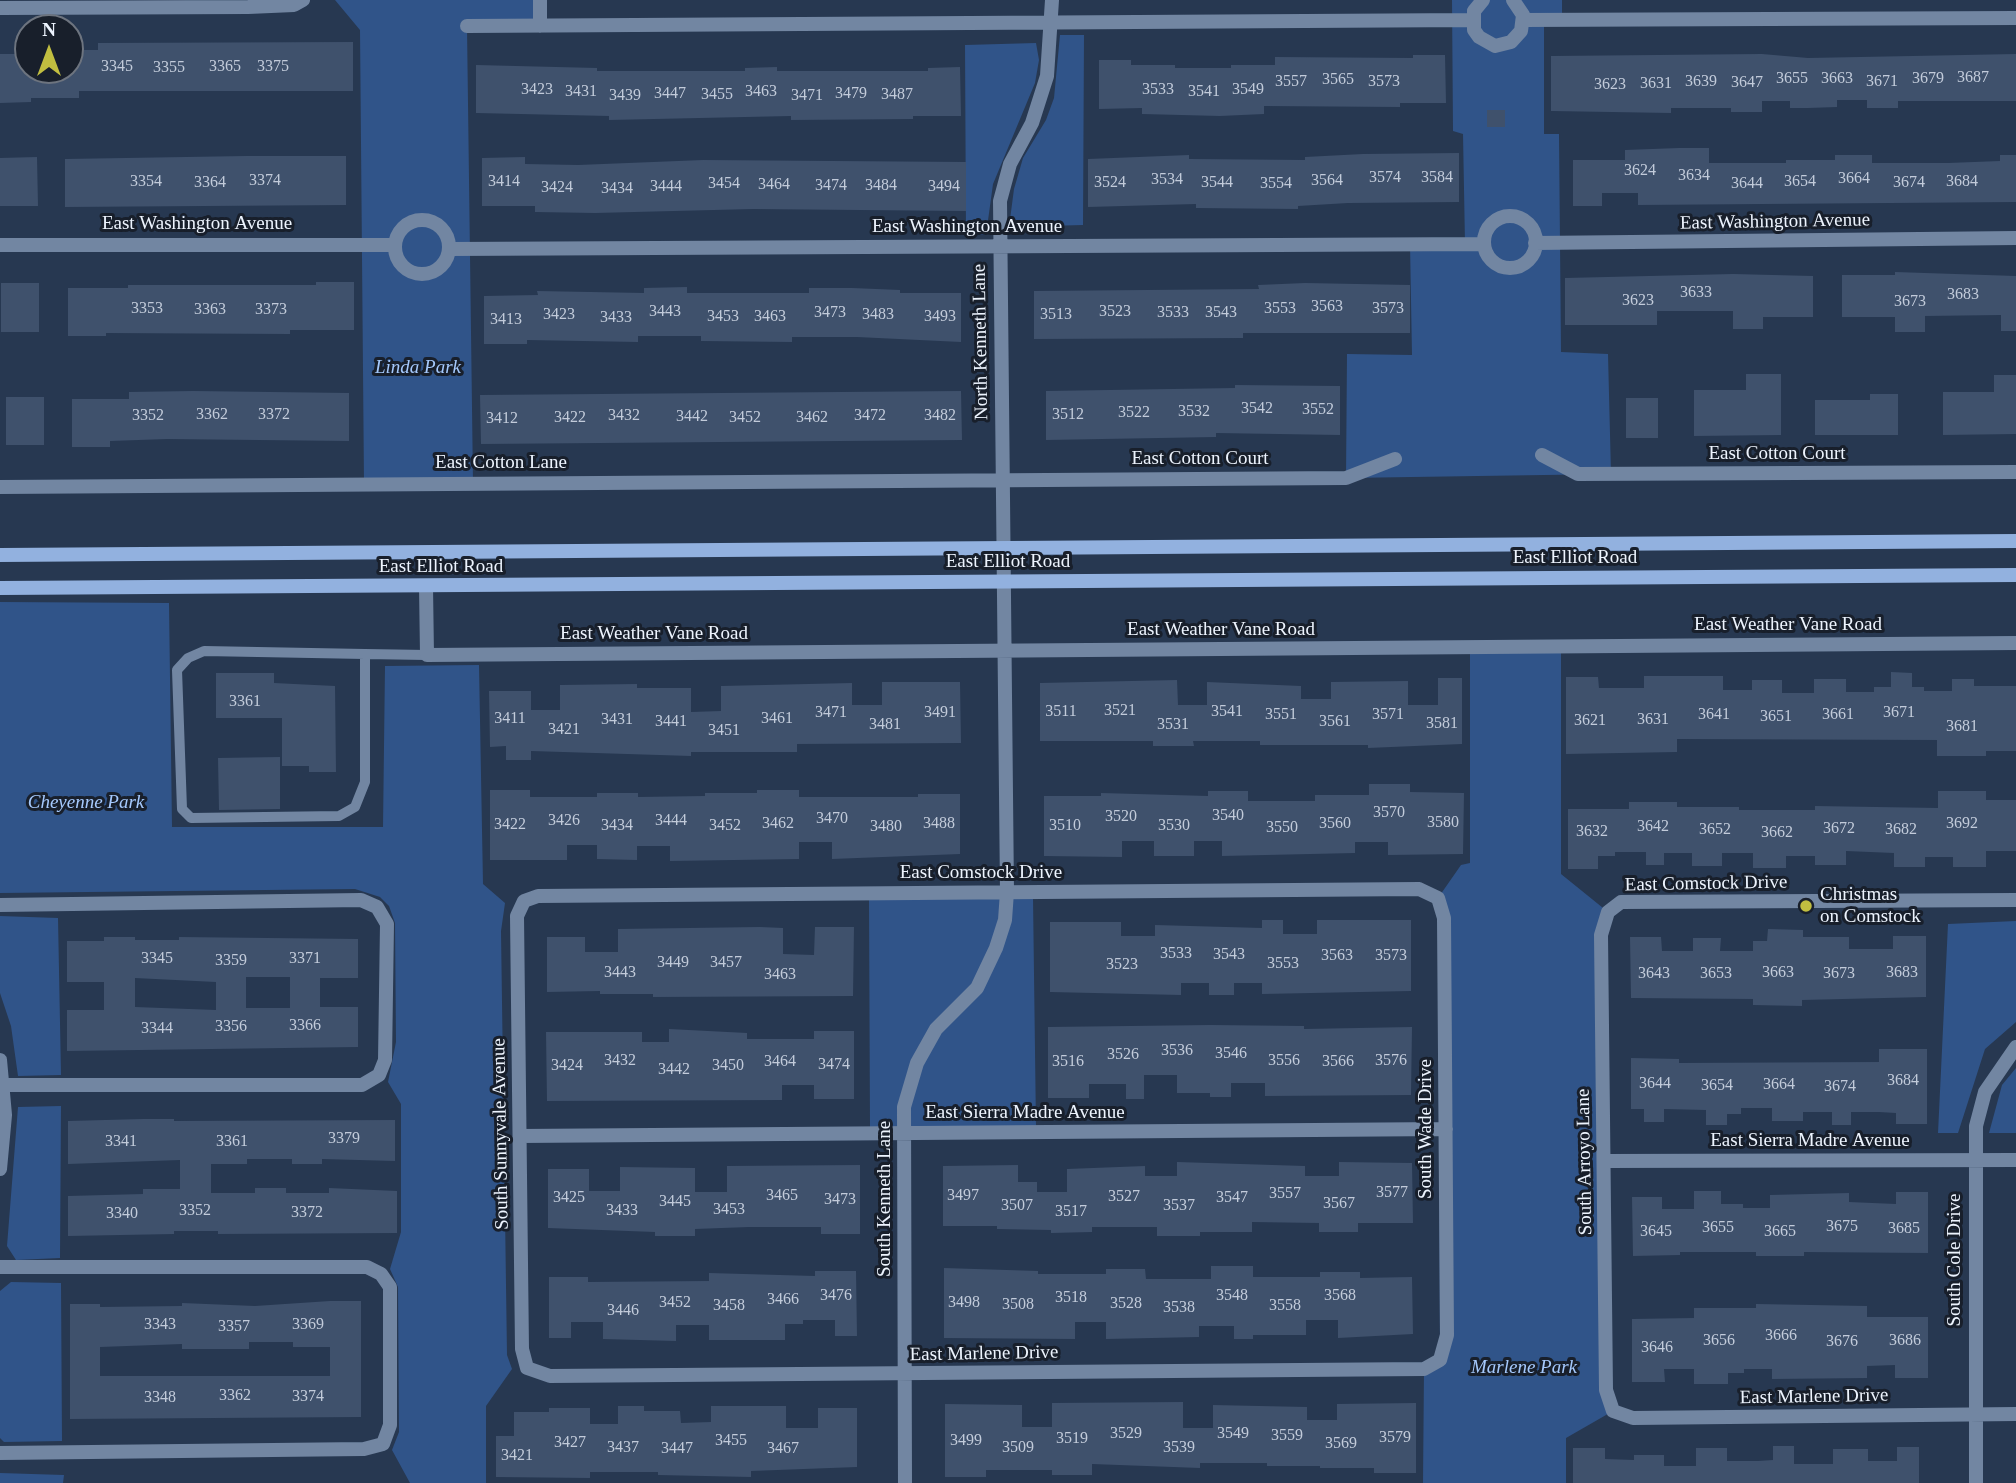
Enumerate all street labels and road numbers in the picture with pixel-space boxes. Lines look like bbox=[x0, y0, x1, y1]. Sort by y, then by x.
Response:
street label: East Washington Avenue bbox=[1680, 209, 1870, 235]
street label: East Washington Avenue bbox=[102, 213, 292, 235]
street label: East Washington Avenue bbox=[872, 216, 1062, 238]
street label: North Kenneth Lane bbox=[968, 264, 994, 420]
street label: East Cotton Court bbox=[1708, 443, 1846, 465]
street label: East Cotton Court bbox=[1131, 448, 1269, 470]
street label: East Cotton Lane bbox=[435, 452, 567, 474]
street label: East Elliot Road bbox=[1513, 547, 1637, 569]
street label: East Elliot Road bbox=[946, 551, 1070, 573]
street label: East Elliot Road bbox=[379, 556, 503, 578]
street label: East Weather Vane Road bbox=[1694, 614, 1882, 636]
street label: East Weather Vane Road bbox=[1127, 619, 1315, 641]
street label: East Weather Vane Road bbox=[560, 623, 748, 645]
street label: East Comstock Drive bbox=[900, 862, 1062, 884]
street label: East Comstock Drive bbox=[1625, 871, 1787, 897]
street label: South Sunnyvale Avenue bbox=[488, 1038, 514, 1230]
street label: South Wade Drive bbox=[1415, 1059, 1437, 1199]
street label: South Arroyo Lane bbox=[1572, 1088, 1598, 1236]
street label: East Sierra Madre Avenue bbox=[925, 1102, 1125, 1124]
street label: South Kenneth Lane bbox=[874, 1121, 896, 1277]
street label: East Sierra Madre Avenue bbox=[1710, 1130, 1910, 1152]
street label: South Cole Drive bbox=[1944, 1194, 1966, 1326]
street label: East Marlene Drive bbox=[909, 1341, 1059, 1367]
street label: East Marlene Drive bbox=[1739, 1384, 1889, 1410]

